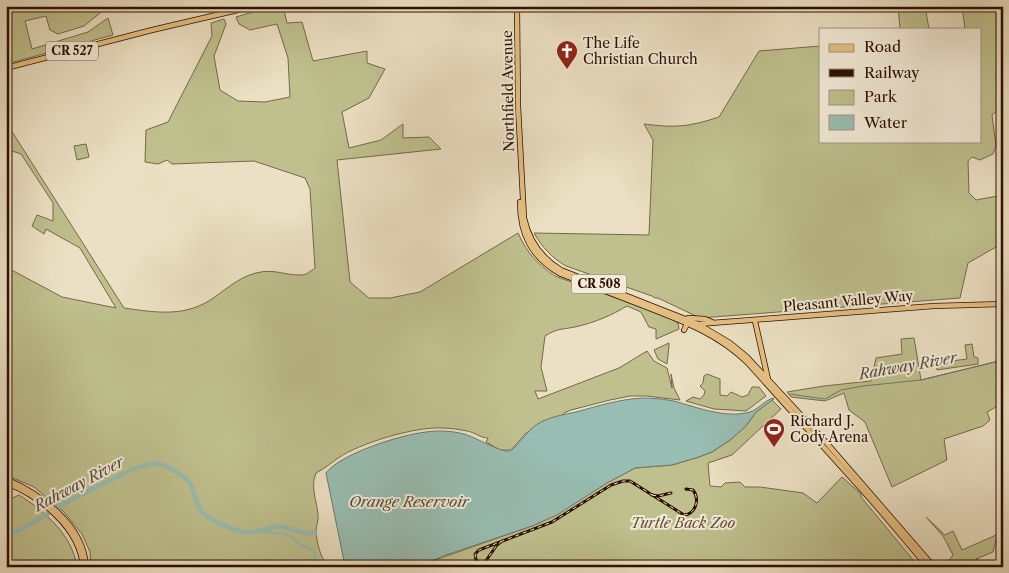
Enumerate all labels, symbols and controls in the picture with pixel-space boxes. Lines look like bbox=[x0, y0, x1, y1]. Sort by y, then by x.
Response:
legend bbox=[819, 28, 982, 142]
street label: Northfield Avenue bbox=[498, 30, 518, 152]
place label: The Life Christian Church bbox=[583, 34, 698, 68]
text: Road bbox=[864, 37, 901, 56]
church icon: The Life Christian Church bbox=[555, 39, 579, 70]
road number: CR 527 bbox=[46, 41, 98, 60]
text: Railway bbox=[864, 63, 920, 82]
text: Park bbox=[864, 87, 898, 106]
text: Water bbox=[863, 113, 908, 132]
road number: CR 508 bbox=[572, 274, 626, 294]
street label: Pleasant Valley Way bbox=[782, 286, 914, 316]
water label: Rahway River bbox=[856, 347, 959, 384]
place label: Richard J. Cody Arena bbox=[790, 412, 869, 446]
sports icon: Richard J. Cody Arena bbox=[762, 417, 786, 448]
water label: Rahway River bbox=[30, 451, 128, 516]
water label: Orange Reservoir bbox=[349, 492, 470, 511]
park label: Turtle Back Zoo bbox=[631, 514, 736, 532]

